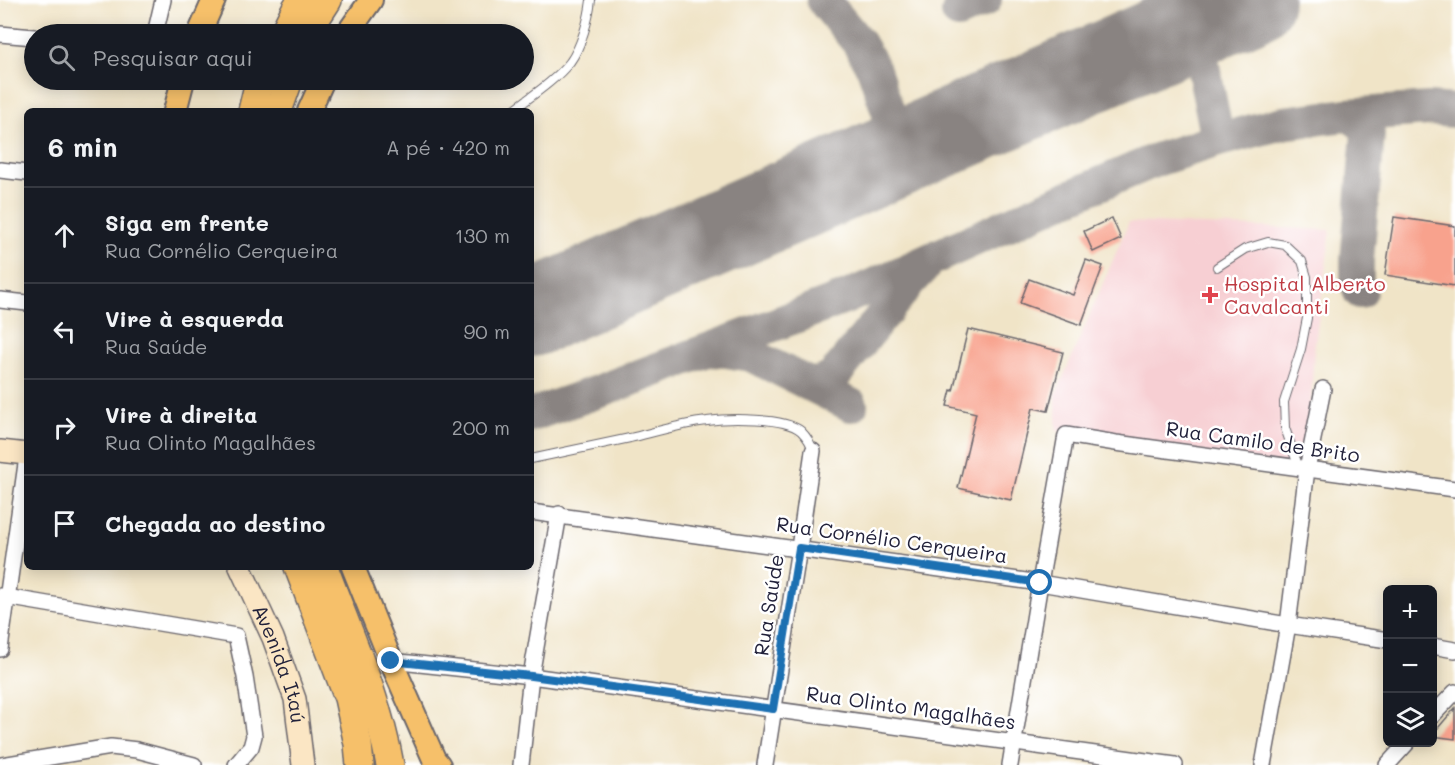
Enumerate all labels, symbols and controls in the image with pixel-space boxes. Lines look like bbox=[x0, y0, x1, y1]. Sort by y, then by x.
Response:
search box bbox=[24, 24, 534, 90]
icon: search bbox=[45, 41, 78, 74]
text: Pesquisar aqui bbox=[93, 43, 253, 72]
text: 6 min bbox=[48, 130, 117, 164]
text: A pé · 420 m bbox=[386, 134, 510, 160]
text: Siga em frente bbox=[105, 208, 269, 237]
icon: ahead bbox=[48, 219, 81, 252]
text: 130 m bbox=[455, 222, 510, 248]
text: Rua Cornélio Cerqueira bbox=[105, 237, 338, 263]
place label: Hospital Alberto Cavalcanti bbox=[1224, 270, 1386, 319]
marker: Hospital Alberto Cavalcanti bbox=[1201, 286, 1219, 304]
text: Vire à esquerda bbox=[105, 304, 284, 333]
icon: left bbox=[48, 315, 81, 348]
text: 90 m bbox=[464, 318, 510, 344]
text: Rua Saúde bbox=[105, 333, 207, 359]
text: Vire à direita bbox=[105, 400, 258, 429]
icon: right bbox=[48, 411, 81, 444]
text: 200 m bbox=[452, 414, 510, 440]
street label: Rua Camilo de Brito bbox=[1165, 415, 1362, 467]
text: Rua Olinto Magalhães bbox=[105, 429, 316, 455]
icon: arrive bbox=[48, 507, 81, 540]
text: Chegada ao destino bbox=[105, 509, 325, 538]
street label: Rua Cornélio Cerqueira bbox=[775, 510, 1009, 568]
street label: Rua Saúde bbox=[747, 552, 789, 657]
route start bbox=[1026, 569, 1052, 595]
map controls bbox=[1383, 585, 1437, 747]
button: + bbox=[1383, 585, 1437, 639]
street label: Avenida Itaú bbox=[247, 600, 312, 724]
button: − bbox=[1383, 639, 1437, 693]
route end bbox=[377, 647, 403, 673]
street label: Rua Olinto Magalhães bbox=[805, 679, 1017, 735]
button: layers bbox=[1383, 693, 1437, 747]

